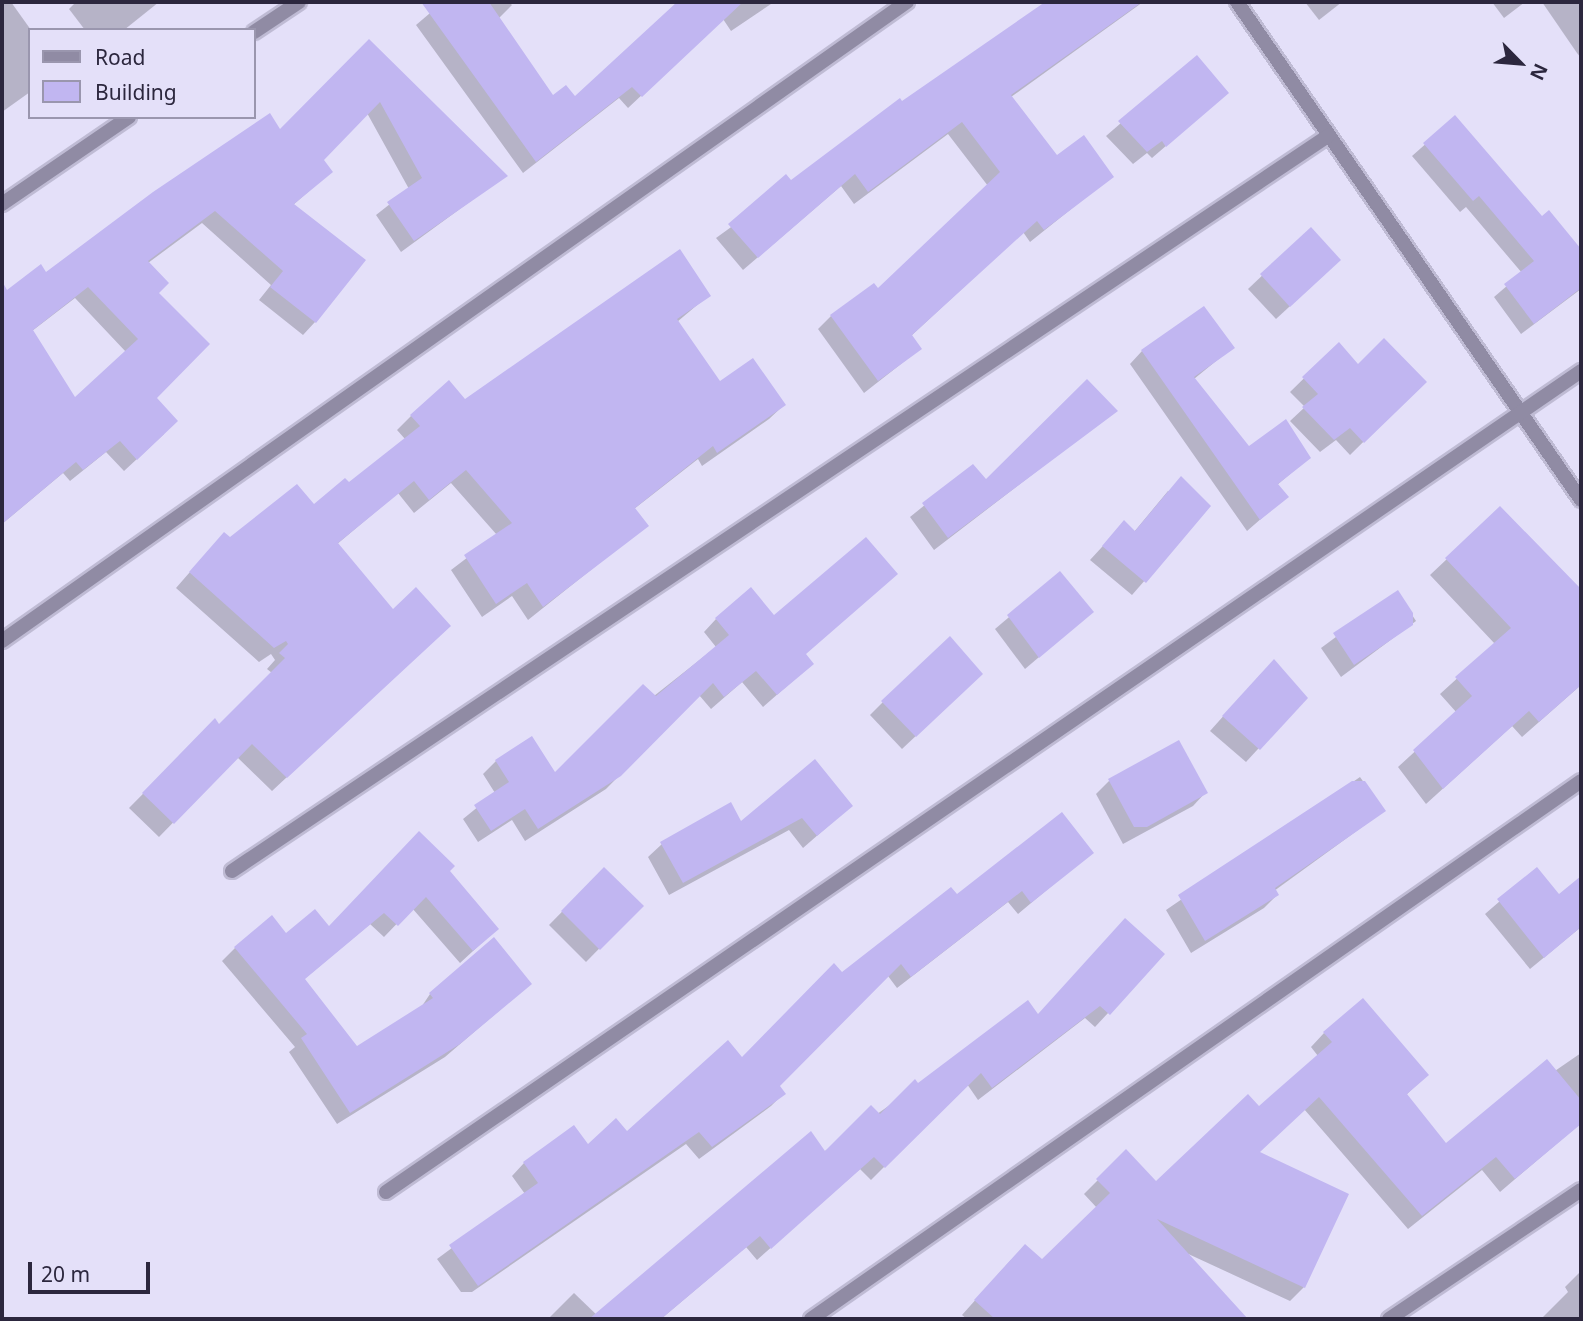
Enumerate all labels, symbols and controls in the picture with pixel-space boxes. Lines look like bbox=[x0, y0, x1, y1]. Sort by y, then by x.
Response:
legend bbox=[28, 28, 256, 119]
north arrow bbox=[1485, 28, 1555, 98]
text: Road bbox=[95, 43, 145, 71]
text: N bbox=[1524, 59, 1554, 84]
text: Building bbox=[95, 78, 177, 106]
scale bar bbox=[32, 1248, 154, 1292]
text: 20 m bbox=[41, 1260, 90, 1288]

